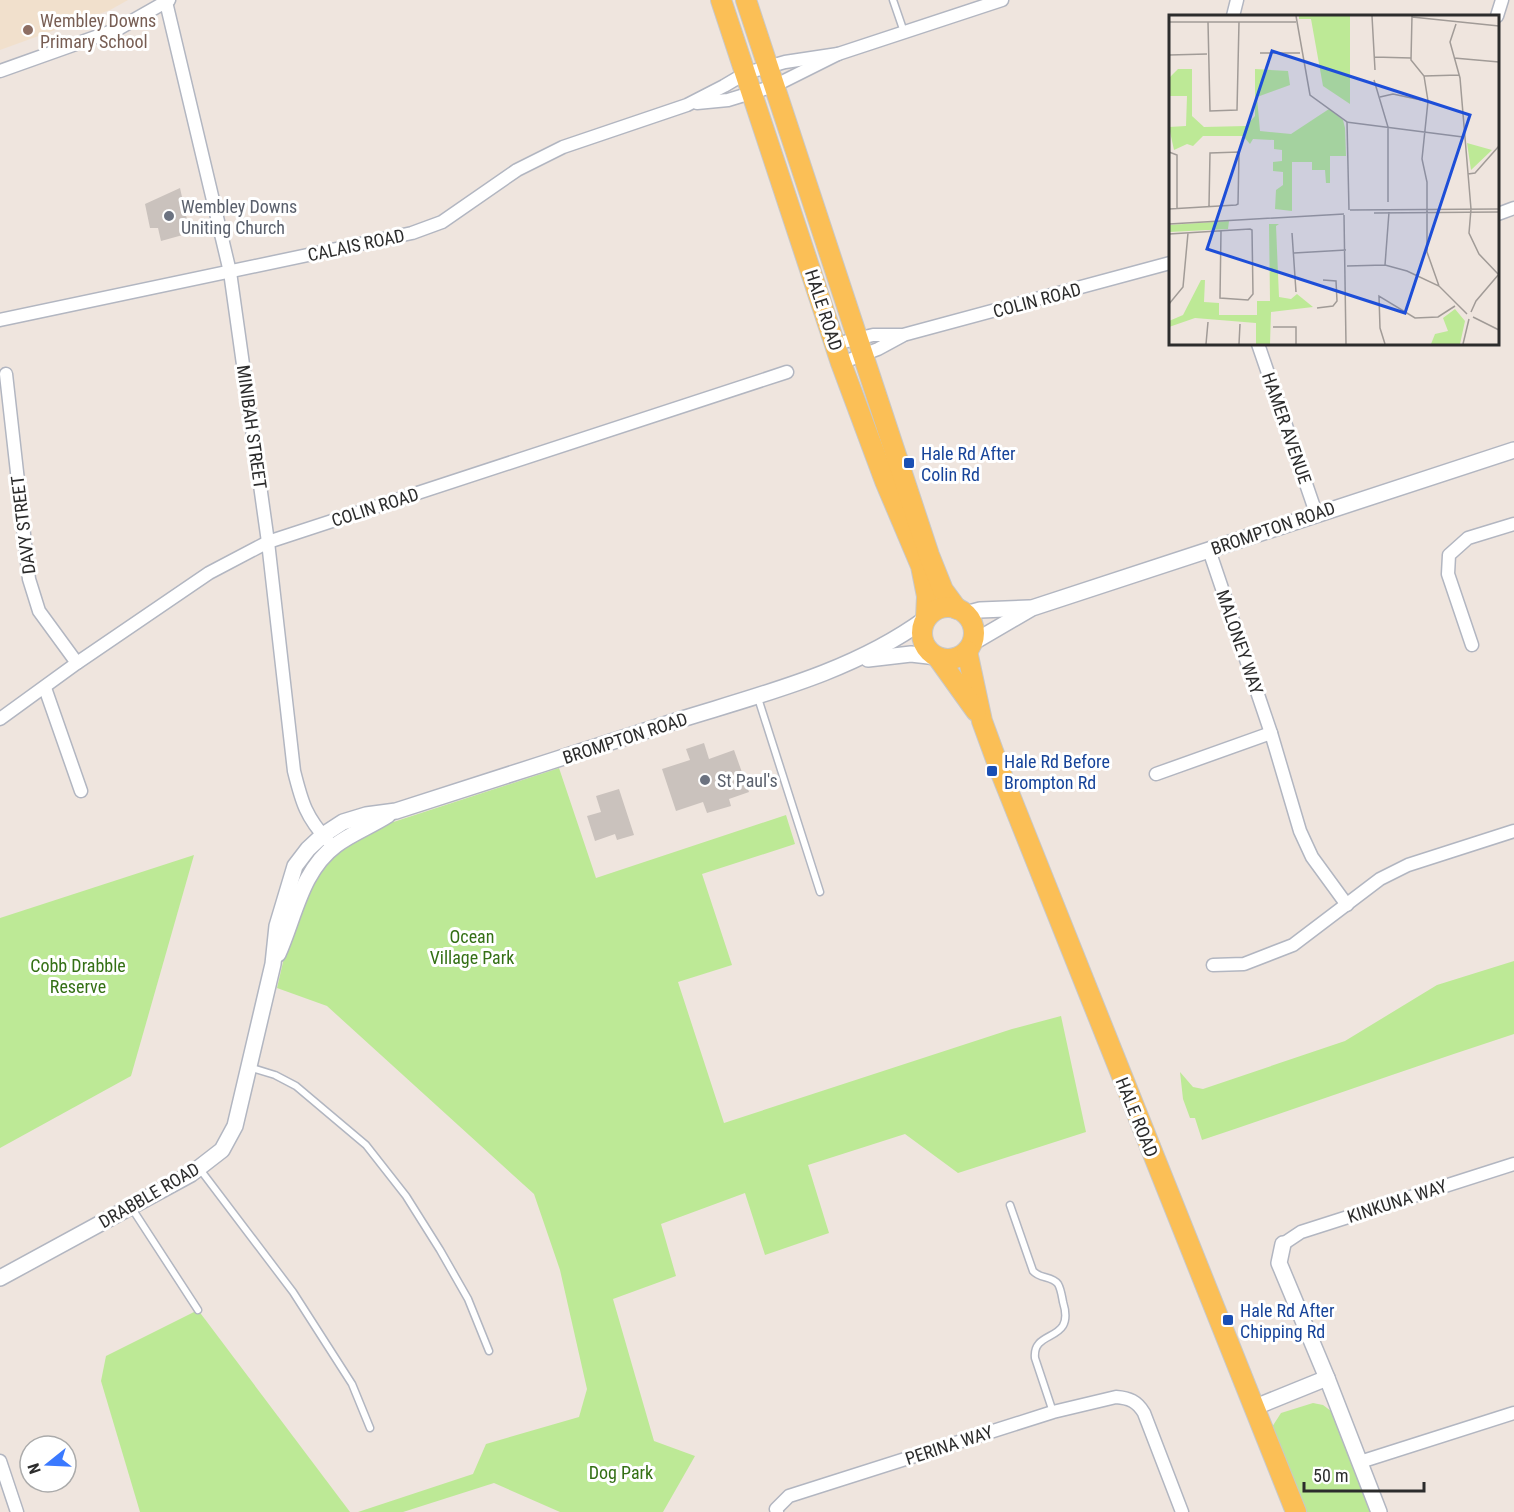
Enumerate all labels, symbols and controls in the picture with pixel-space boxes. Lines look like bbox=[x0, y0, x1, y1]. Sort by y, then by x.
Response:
place label: Wembley Downs Primary School bbox=[40, 10, 156, 52]
inset map bbox=[1169, 15, 1499, 345]
marker: Wembley Downs Primary School bbox=[21, 23, 35, 37]
place label: Wembley Downs Uniting Church bbox=[181, 196, 297, 238]
marker: Wembley Downs Uniting Church bbox=[162, 209, 176, 223]
street label: CALAIS ROAD bbox=[306, 224, 406, 266]
street label: HALE ROAD bbox=[801, 267, 847, 353]
street label: COLIN ROAD bbox=[991, 278, 1083, 322]
street label: MINIBAH STREET bbox=[233, 364, 271, 490]
street label: HAMER AVENUE bbox=[1258, 369, 1316, 487]
place label: Hale Rd After Colin Rd bbox=[921, 443, 1016, 485]
marker: Hale Rd After Colin Rd bbox=[902, 456, 916, 470]
street label: DAVY STREET bbox=[7, 475, 39, 575]
street label: COLIN ROAD bbox=[329, 483, 421, 531]
street label: BROMPTON ROAD bbox=[1208, 497, 1338, 559]
street label: MALONEY WAY bbox=[1212, 587, 1268, 697]
street label: BROMPTON ROAD bbox=[560, 708, 690, 768]
place label: Hale Rd Before Brompton Rd bbox=[1004, 751, 1110, 793]
marker: Hale Rd Before Brompton Rd bbox=[985, 764, 999, 778]
place label: St Paul's bbox=[717, 770, 778, 791]
marker: St Paul's bbox=[698, 773, 712, 787]
park label: Ocean Village Park bbox=[430, 926, 514, 968]
park label: Cobb Drabble Reserve bbox=[30, 955, 126, 997]
street label: HALE ROAD bbox=[1111, 1074, 1163, 1160]
street label: DRABBLE ROAD bbox=[95, 1158, 203, 1232]
street label: KINKUNA WAY bbox=[1345, 1175, 1450, 1227]
place label: Hale Rd After Chipping Rd bbox=[1240, 1300, 1335, 1342]
marker: Hale Rd After Chipping Rd bbox=[1221, 1313, 1235, 1327]
street label: PERINA WAY bbox=[902, 1421, 996, 1469]
north arrow bbox=[18, 1434, 78, 1494]
scale bar bbox=[1304, 1455, 1424, 1493]
text: N bbox=[24, 1461, 45, 1476]
park label: Dog Park bbox=[589, 1462, 653, 1483]
text: 50 m bbox=[1313, 1465, 1348, 1486]

